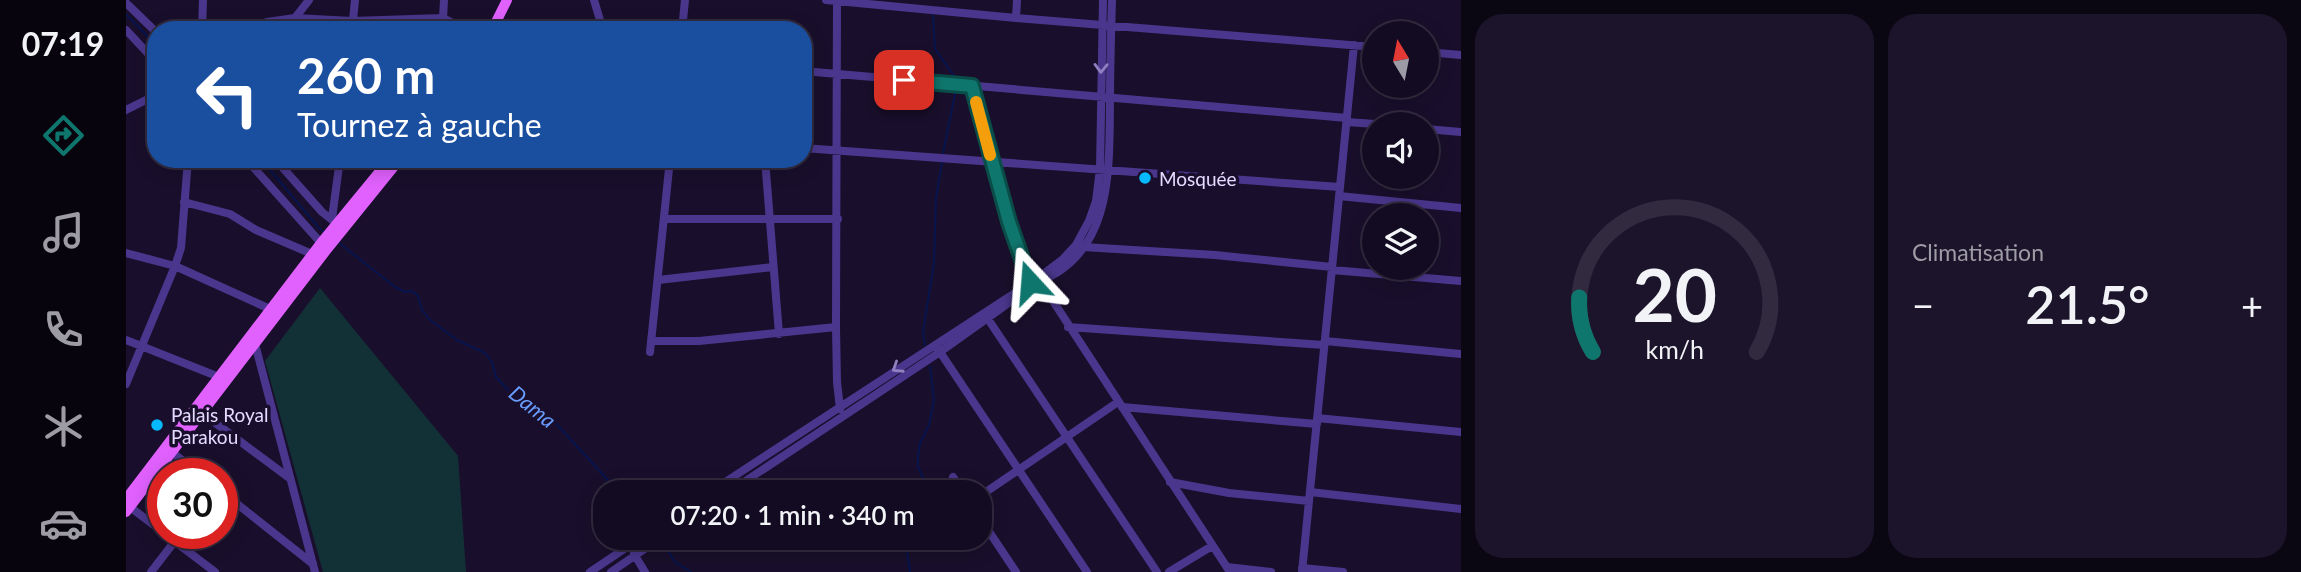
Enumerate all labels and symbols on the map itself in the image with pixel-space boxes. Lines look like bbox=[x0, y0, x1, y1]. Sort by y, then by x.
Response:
north arrow bbox=[1362, 21, 1438, 98]
pin bbox=[874, 50, 934, 110]
one-way arrow bbox=[1094, 63, 1109, 74]
place label: Mosquée bbox=[1159, 167, 1237, 190]
marker: Mosquée bbox=[1137, 170, 1153, 186]
position arrow bbox=[993, 245, 1067, 319]
one-way arrow bbox=[892, 360, 905, 373]
water label: Dama bbox=[505, 380, 561, 432]
place label: Palais Royal Parakou bbox=[171, 403, 268, 448]
marker: Palais Royal Parakou bbox=[149, 417, 165, 433]
speed limit sign: 30 bbox=[147, 458, 238, 549]

